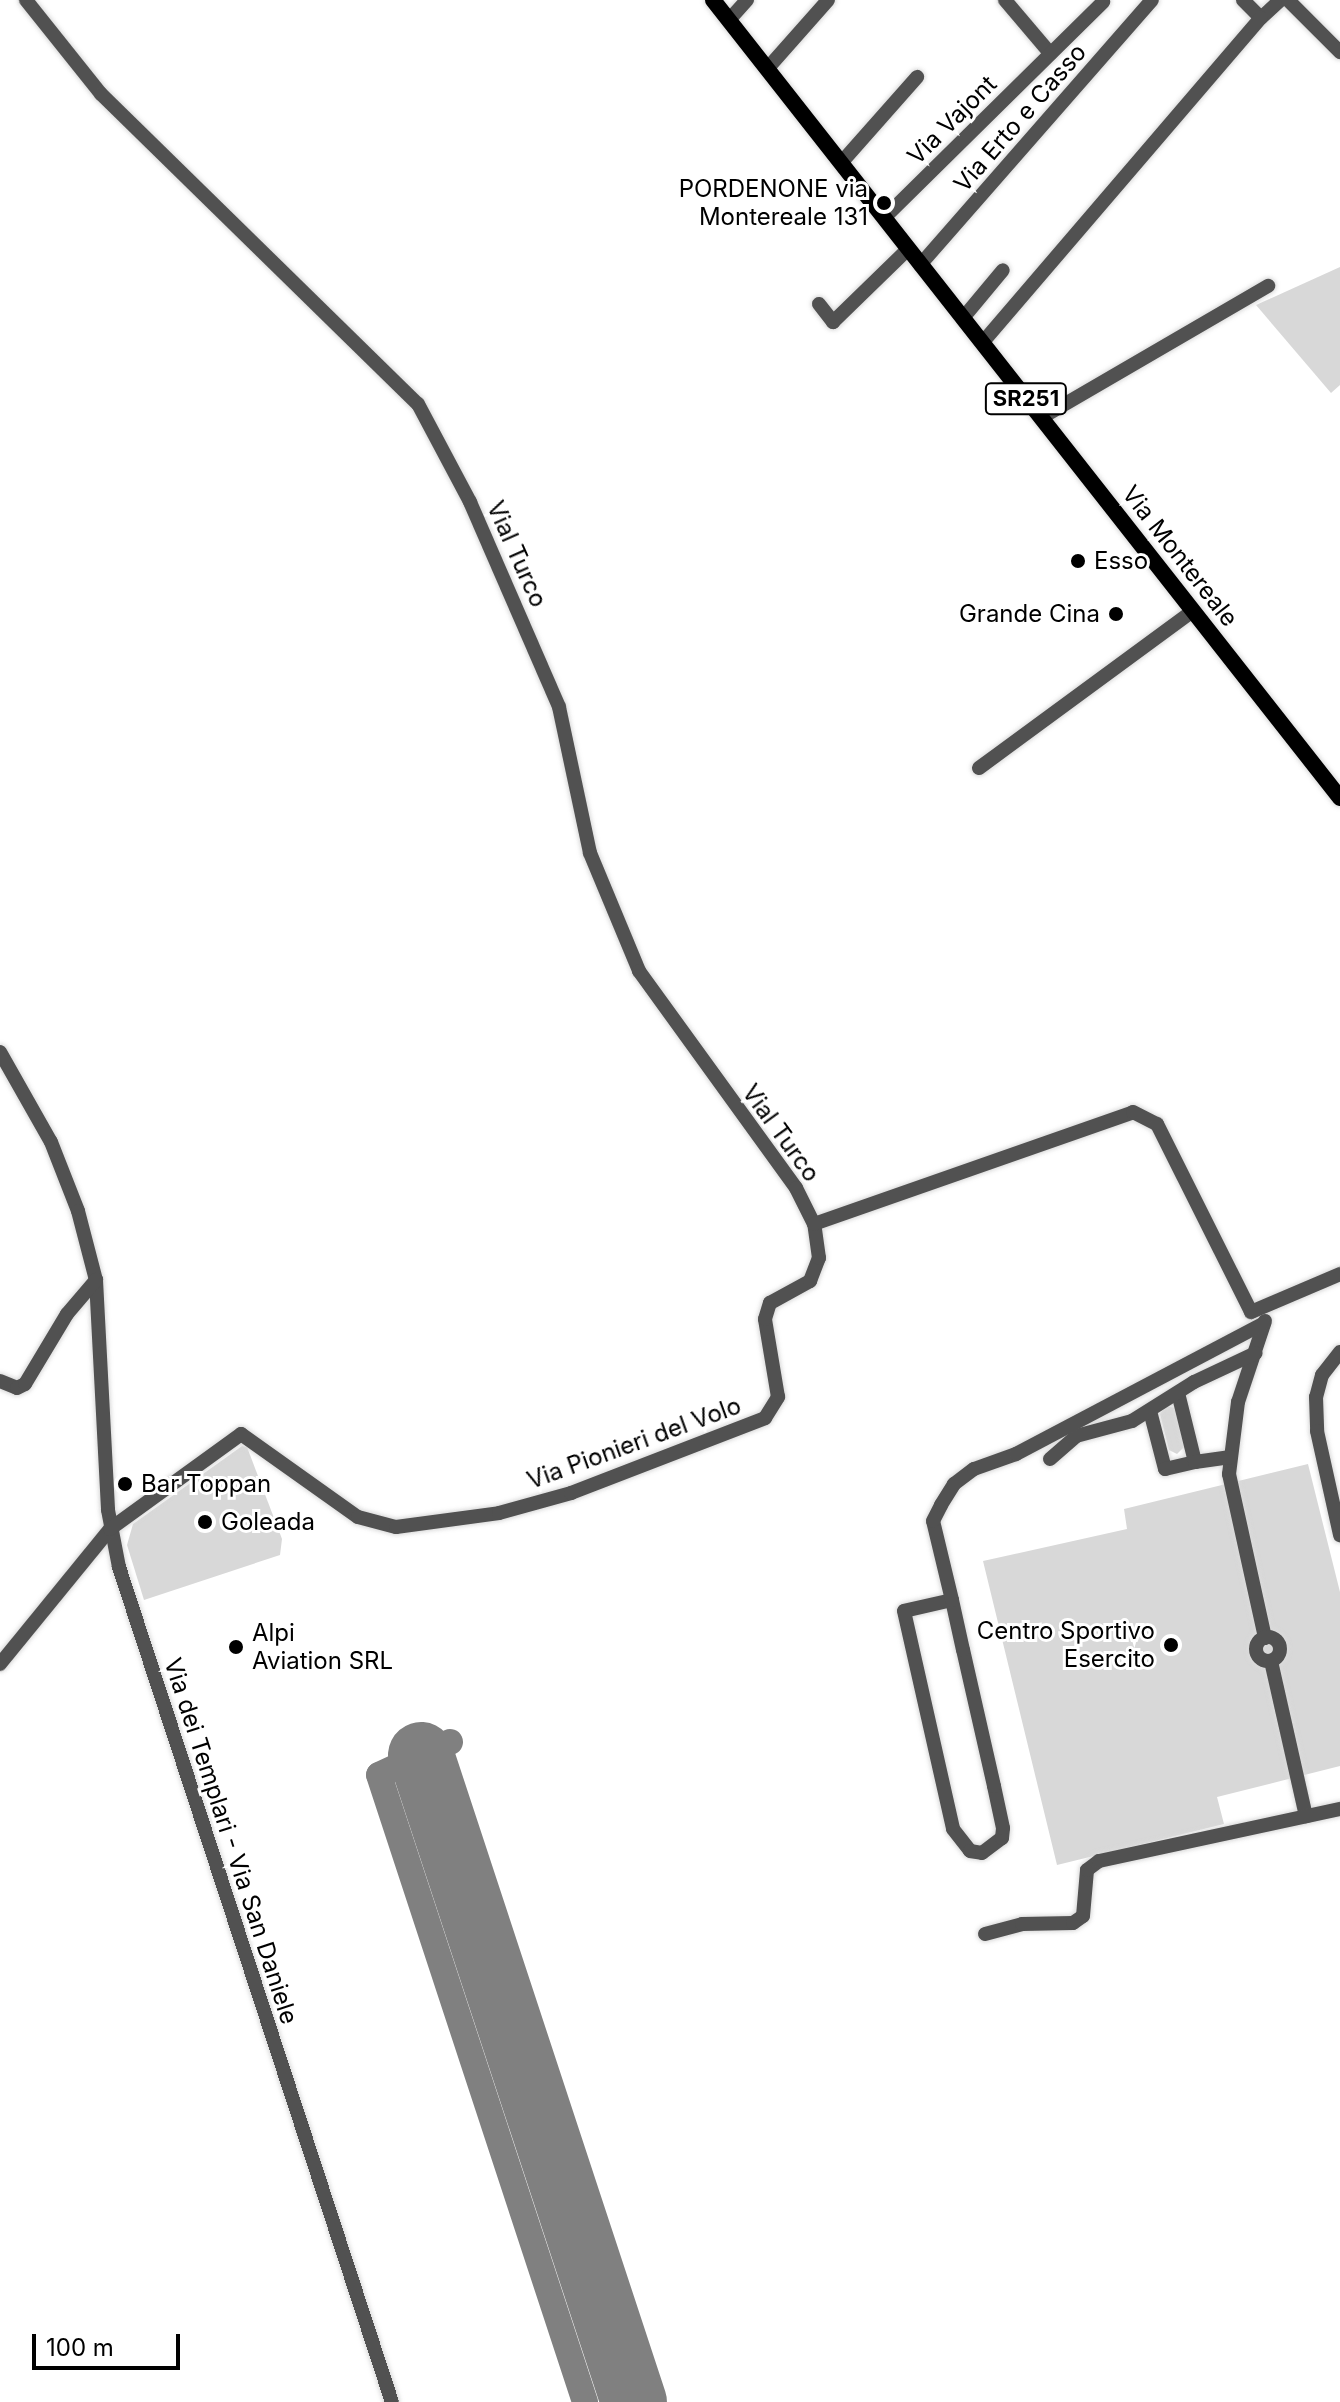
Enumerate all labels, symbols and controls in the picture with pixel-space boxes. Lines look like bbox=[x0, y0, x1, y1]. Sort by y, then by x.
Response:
street label: Via Erto e Casso bbox=[948, 38, 1092, 198]
street label: Via Vajont bbox=[902, 70, 1002, 170]
place label: PORDENONE via Montereale 131 bbox=[679, 175, 868, 231]
marker: PORDENONE via Montereale 131 bbox=[875, 194, 893, 212]
road number: SR251 bbox=[984, 381, 1068, 417]
street label: Via Montereale bbox=[1116, 480, 1244, 632]
street label: Vial Turco bbox=[481, 496, 553, 612]
place label: Esso bbox=[1094, 547, 1148, 575]
marker: Esso bbox=[1069, 552, 1087, 570]
place label: Grande Cina bbox=[959, 600, 1100, 628]
marker: Grande Cina bbox=[1107, 605, 1125, 623]
street label: Vial Turco bbox=[736, 1079, 826, 1187]
street label: Via Pionieri del Volo bbox=[523, 1391, 745, 1495]
place label: Bar Toppan bbox=[141, 1470, 271, 1498]
marker: Bar Toppan bbox=[116, 1475, 134, 1493]
place label: Goleada bbox=[221, 1508, 315, 1536]
marker: Goleada bbox=[196, 1513, 214, 1531]
place label: Centro Sportivo Esercito bbox=[977, 1617, 1155, 1673]
place label: Alpi Aviation SRL bbox=[252, 1619, 393, 1675]
marker: Centro Sportivo Esercito bbox=[1162, 1636, 1180, 1654]
marker: Alpi Aviation SRL bbox=[227, 1638, 245, 1656]
street label: Via dei Templari - Via San Daniele bbox=[158, 1654, 304, 2028]
scale bar bbox=[36, 2318, 184, 2368]
text: 100 m bbox=[46, 2333, 114, 2362]

